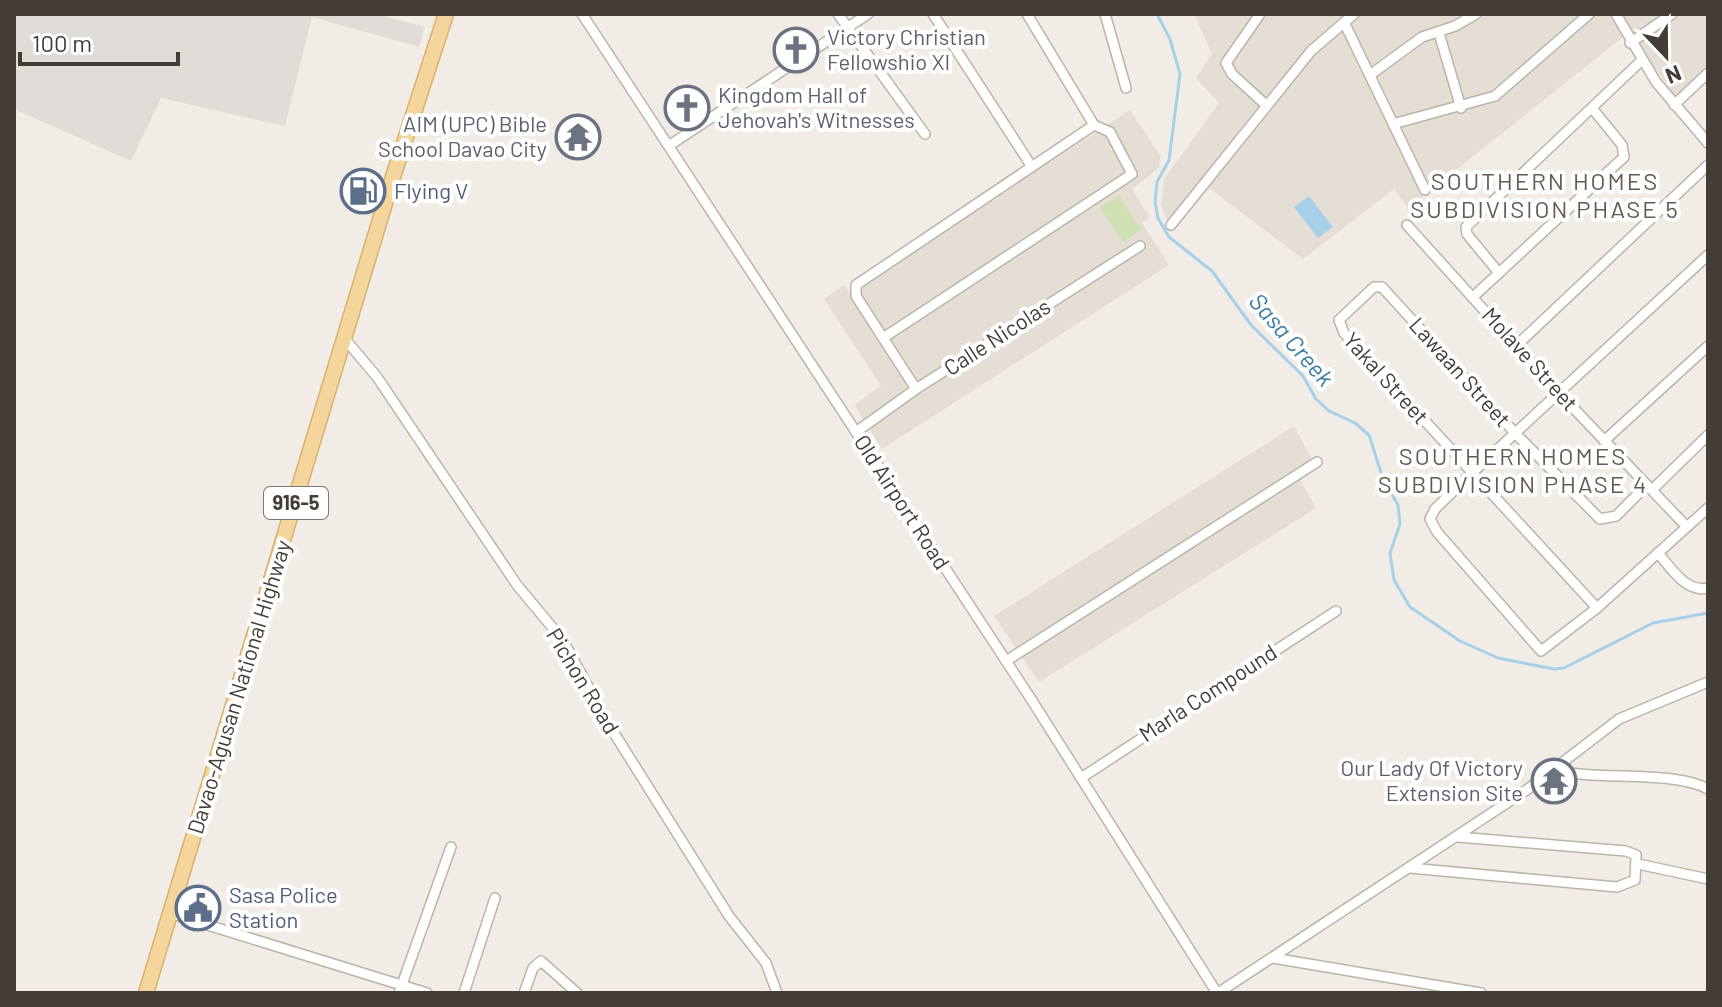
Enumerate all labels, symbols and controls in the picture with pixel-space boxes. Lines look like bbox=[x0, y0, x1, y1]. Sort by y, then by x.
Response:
scale bar bbox=[20, 16, 178, 66]
north arrow bbox=[1626, 16, 1706, 96]
place label: Victory Christian Fellowshio XI bbox=[827, 23, 986, 74]
church icon: Victory Christian Fellowshio XI bbox=[772, 26, 820, 74]
text: 100 m bbox=[32, 28, 92, 57]
text: N bbox=[1662, 61, 1686, 90]
place label: Kingdom Hall of Jehovah's Witnesses bbox=[718, 81, 915, 132]
church icon: Kingdom Hall of Jehovah's Witnesses bbox=[663, 84, 711, 132]
place label: AIM (UPC) Bible School Davao City bbox=[378, 110, 547, 161]
temple icon: AIM (UPC) Bible School Davao City bbox=[554, 113, 602, 161]
district label: SOUTHERN HOMES SUBDIVISION PHASE 5 bbox=[1410, 166, 1680, 223]
fuel station icon: Flying V bbox=[339, 167, 387, 215]
place label: Flying V bbox=[394, 177, 468, 203]
water label: Sasa Creek bbox=[1244, 287, 1341, 392]
street label: Calle Nicolas bbox=[938, 292, 1054, 380]
street label: Molave Street bbox=[1478, 301, 1584, 415]
street label: Lawaan Street bbox=[1405, 311, 1517, 431]
street label: Yakal Street bbox=[1339, 326, 1435, 429]
street label: Old Airport Road bbox=[850, 429, 956, 574]
district label: SOUTHERN HOMES SUBDIVISION PHASE 4 bbox=[1378, 441, 1648, 498]
road number: 916-5 bbox=[264, 487, 328, 519]
street label: Davao-Agusan National Highway bbox=[181, 537, 295, 837]
street label: Pichon Road bbox=[542, 623, 626, 738]
street label: Marla Compound bbox=[1134, 638, 1281, 746]
place label: Our Lady Of Victory Extension Site bbox=[1340, 754, 1523, 805]
temple icon: Our Lady Of Victory Extension Site bbox=[1530, 757, 1578, 805]
place label: Sasa Police Station bbox=[229, 881, 338, 932]
public building icon: Sasa Police Station bbox=[174, 884, 222, 932]

